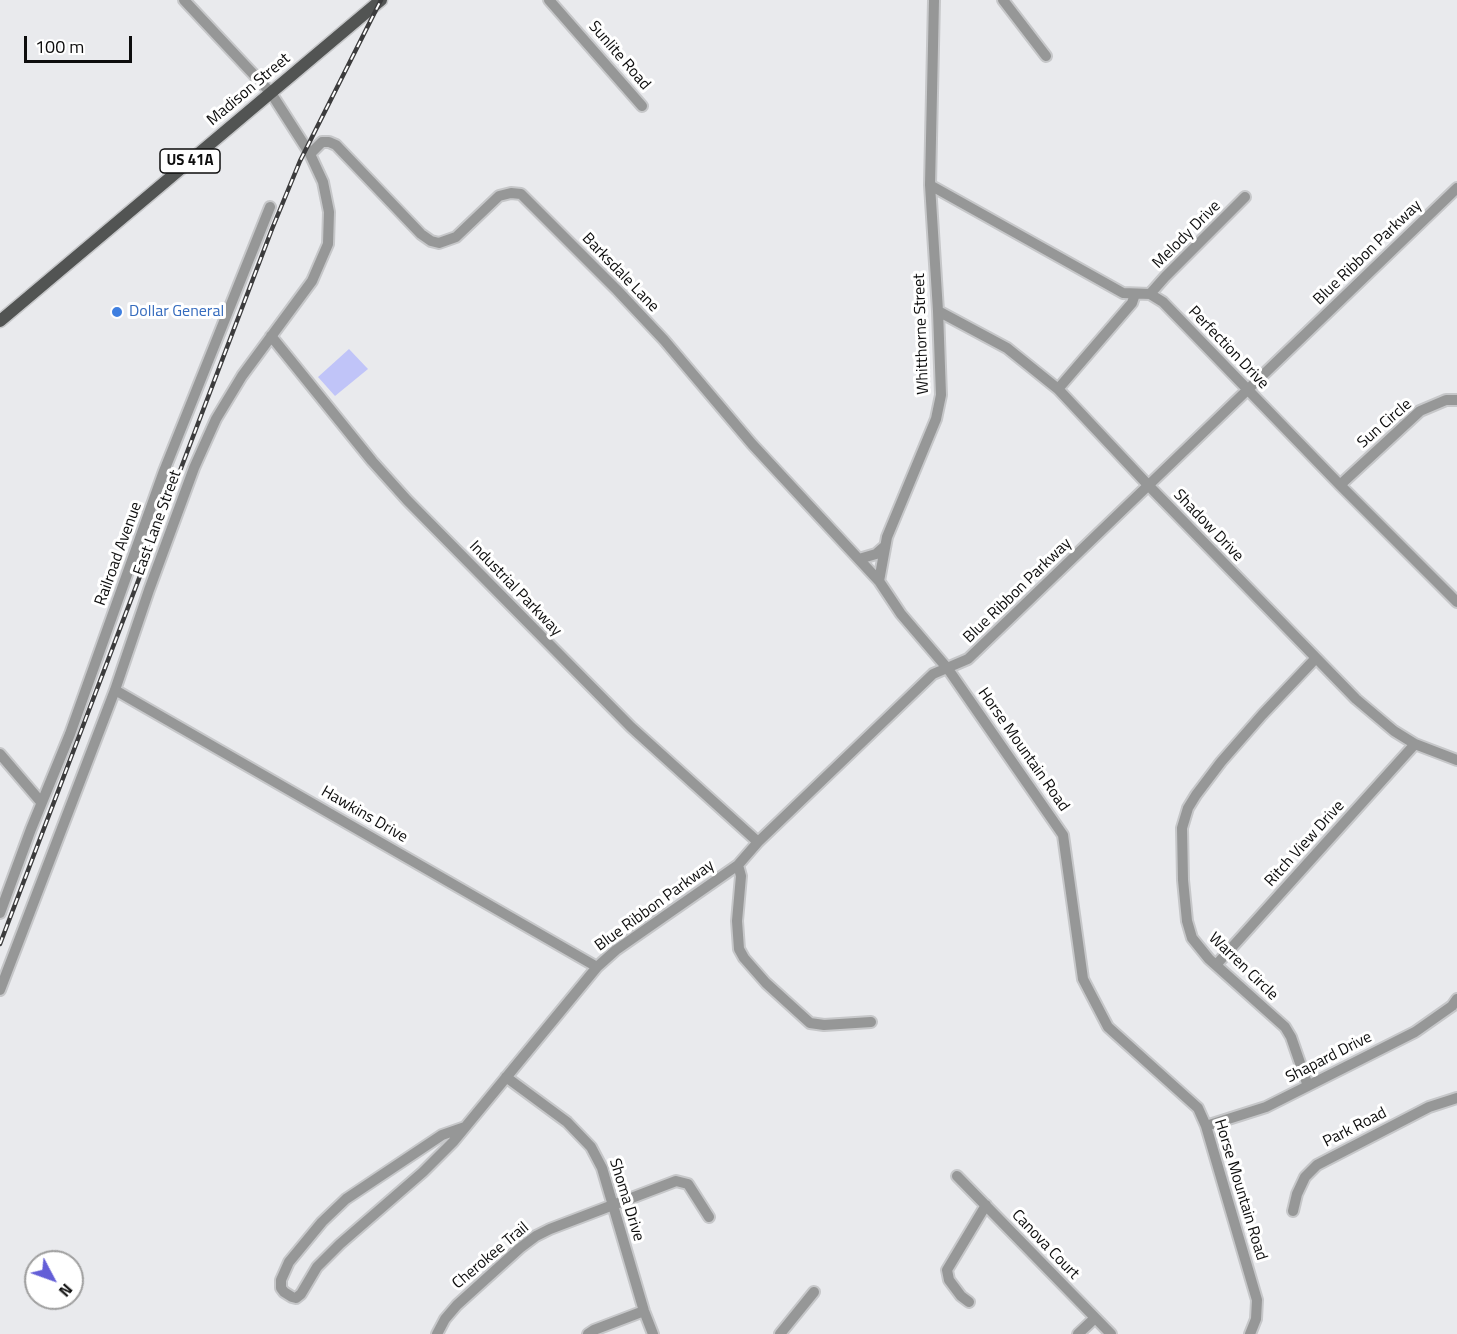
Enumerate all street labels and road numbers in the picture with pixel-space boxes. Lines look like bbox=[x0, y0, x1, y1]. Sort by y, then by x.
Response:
street label: Sunlite Road bbox=[584, 18, 654, 94]
street label: Madison Street bbox=[204, 50, 294, 130]
road number: US 41A bbox=[160, 149, 220, 173]
street label: Blue Ribbon Parkway bbox=[1310, 196, 1426, 310]
street label: Melody Drive bbox=[1149, 197, 1225, 273]
street label: Barksdale Lane bbox=[577, 229, 663, 317]
street label: Whitthorne Street bbox=[910, 273, 934, 395]
street label: Perfection Drive bbox=[1184, 303, 1272, 393]
street label: Sun Circle bbox=[1354, 395, 1416, 453]
street label: East Lane Street bbox=[130, 468, 186, 578]
street label: Shadow Drive bbox=[1169, 486, 1247, 566]
street label: Railroad Avenue bbox=[91, 500, 147, 608]
street label: Blue Ribbon Parkway bbox=[960, 534, 1076, 648]
street label: Industrial Parkway bbox=[465, 537, 565, 641]
street label: Horse Mountain Road bbox=[973, 684, 1073, 816]
street label: Hawkins Drive bbox=[317, 783, 411, 847]
street label: Ritch View Drive bbox=[1261, 797, 1349, 891]
street label: Blue Ribbon Parkway bbox=[592, 856, 718, 956]
street label: Warren Circle bbox=[1204, 929, 1282, 1005]
street label: Shapard Drive bbox=[1283, 1028, 1375, 1088]
street label: Park Road bbox=[1320, 1104, 1390, 1152]
street label: Horse Mountain Road bbox=[1209, 1117, 1271, 1263]
street label: Shoma Drive bbox=[604, 1156, 648, 1244]
street label: Canova Court bbox=[1007, 1206, 1083, 1284]
street label: Cherokee Trail bbox=[449, 1218, 533, 1294]

